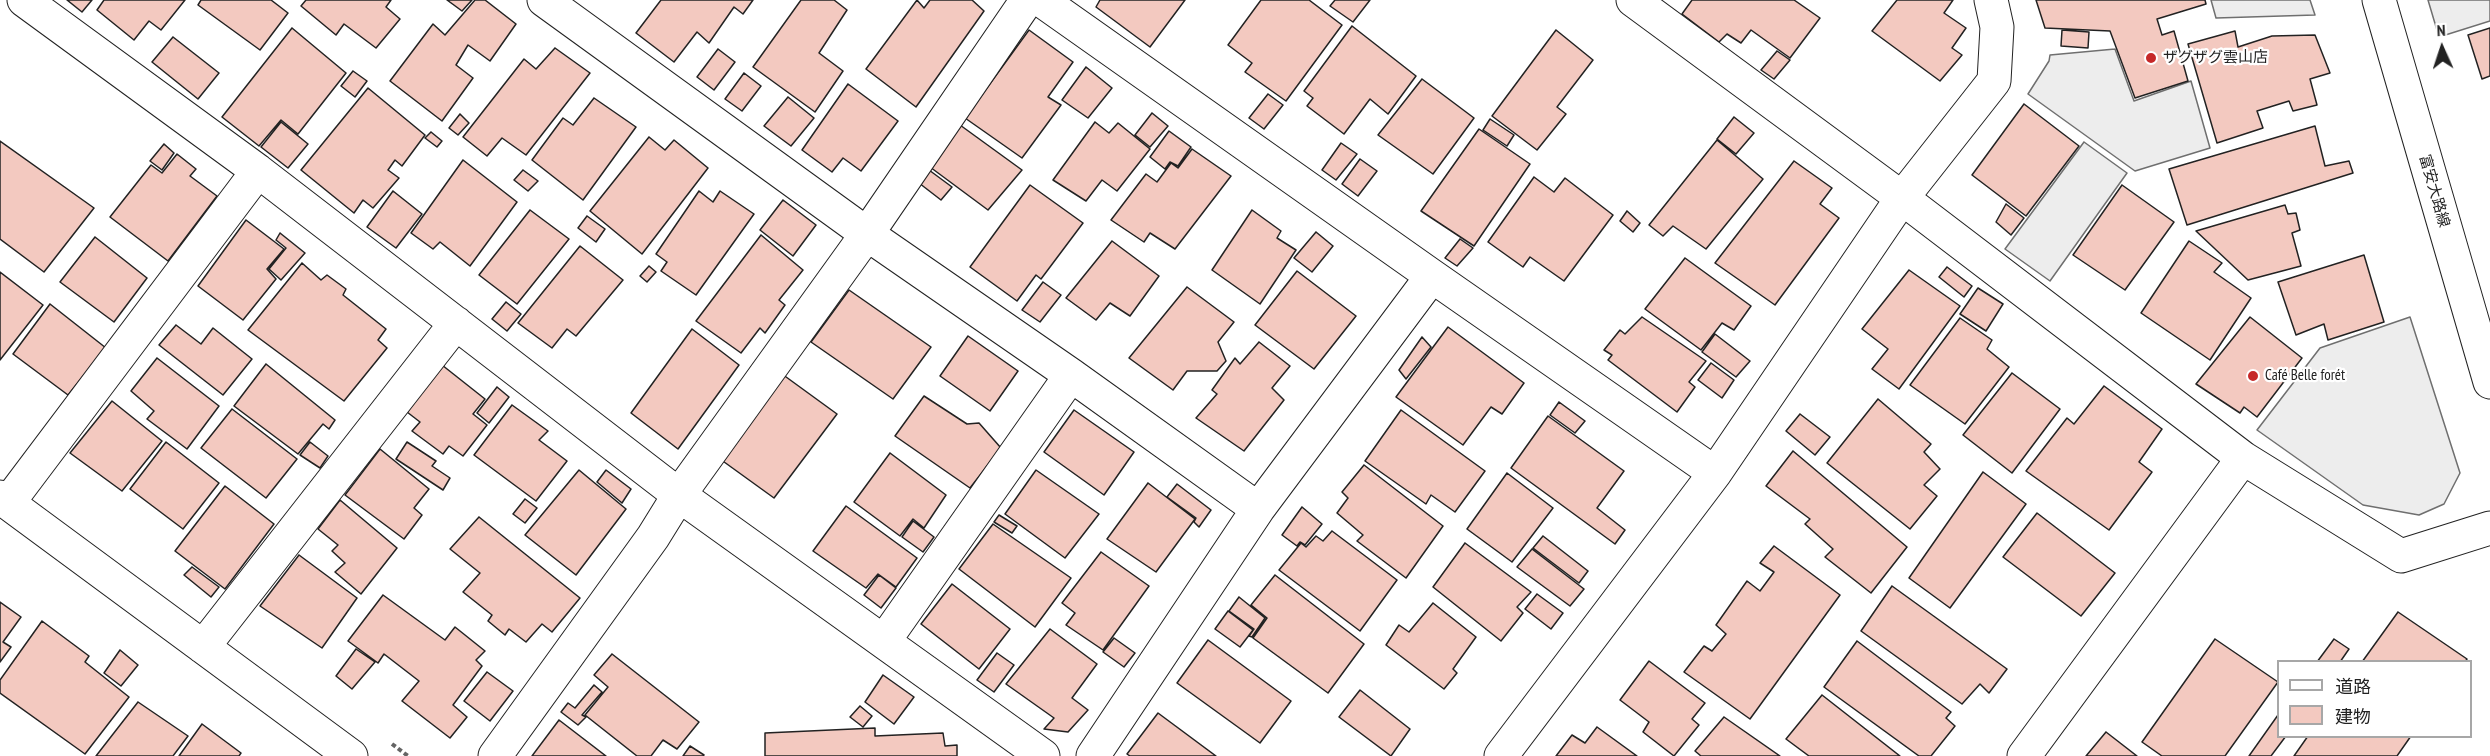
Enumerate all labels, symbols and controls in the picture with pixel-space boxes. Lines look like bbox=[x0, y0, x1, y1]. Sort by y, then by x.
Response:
north arrow bbox=[2412, 18, 2472, 78]
text: N bbox=[2436, 20, 2446, 40]
place label: ザグザグ雲山店 bbox=[2163, 49, 2268, 67]
marker: ザグザグ雲山店 bbox=[2144, 51, 2158, 65]
street label: 富安大路線 bbox=[2415, 152, 2453, 230]
place label: Café Belle forét bbox=[2265, 367, 2345, 385]
marker: Café Belle forét bbox=[2246, 369, 2260, 383]
legend bbox=[2277, 660, 2472, 738]
text: 道路 bbox=[2335, 675, 2371, 698]
text: 建物 bbox=[2335, 705, 2371, 728]

